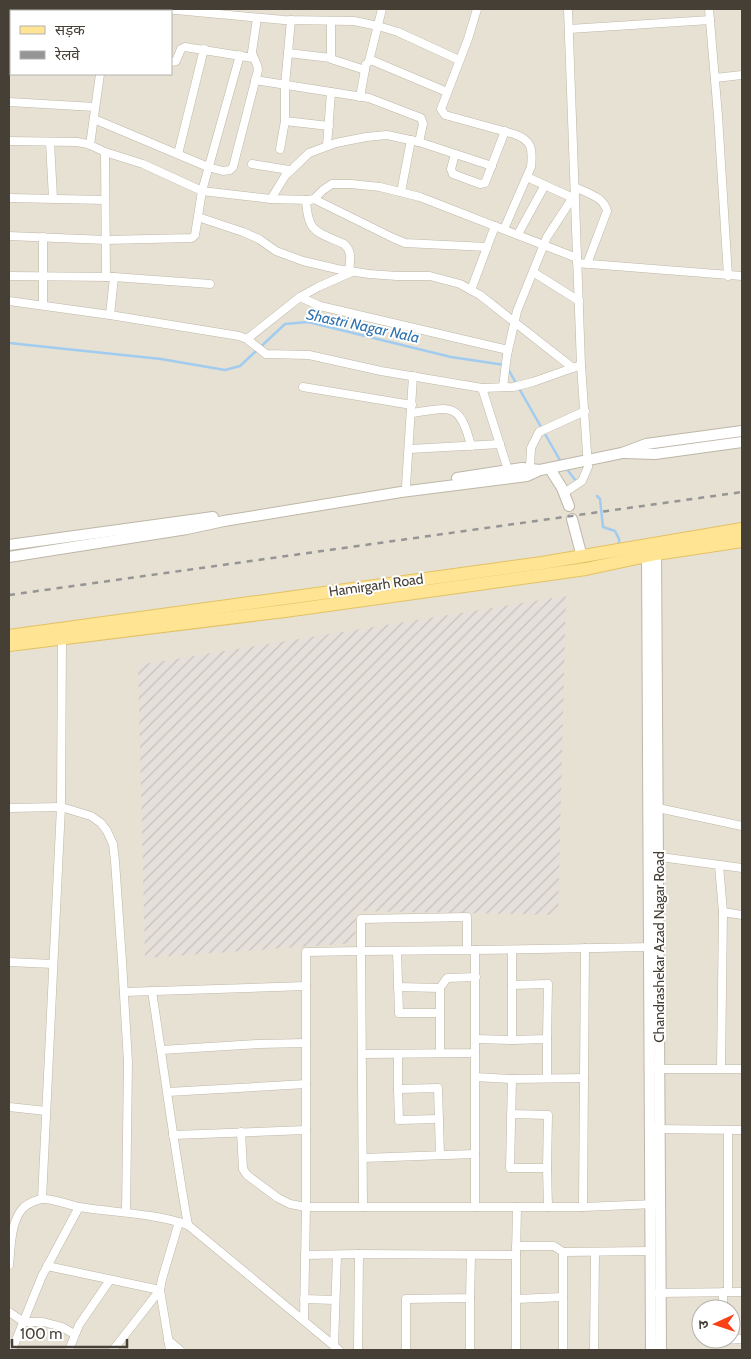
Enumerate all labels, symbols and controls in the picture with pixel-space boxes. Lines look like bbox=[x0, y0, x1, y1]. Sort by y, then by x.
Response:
legend bbox=[10, 10, 172, 75]
text: सड़क bbox=[55, 21, 85, 39]
text: रेलवे bbox=[54, 46, 80, 64]
water label: Shastri Nagar Nala bbox=[305, 305, 421, 347]
street label: Hamirgarh Road bbox=[328, 569, 424, 601]
street label: Chandrashekar Azad Nagar Road bbox=[650, 851, 668, 1043]
north arrow bbox=[691, 1299, 741, 1349]
scale bar bbox=[12, 1316, 128, 1348]
text: उ bbox=[694, 1319, 712, 1329]
text: 100 m bbox=[20, 1325, 62, 1343]

